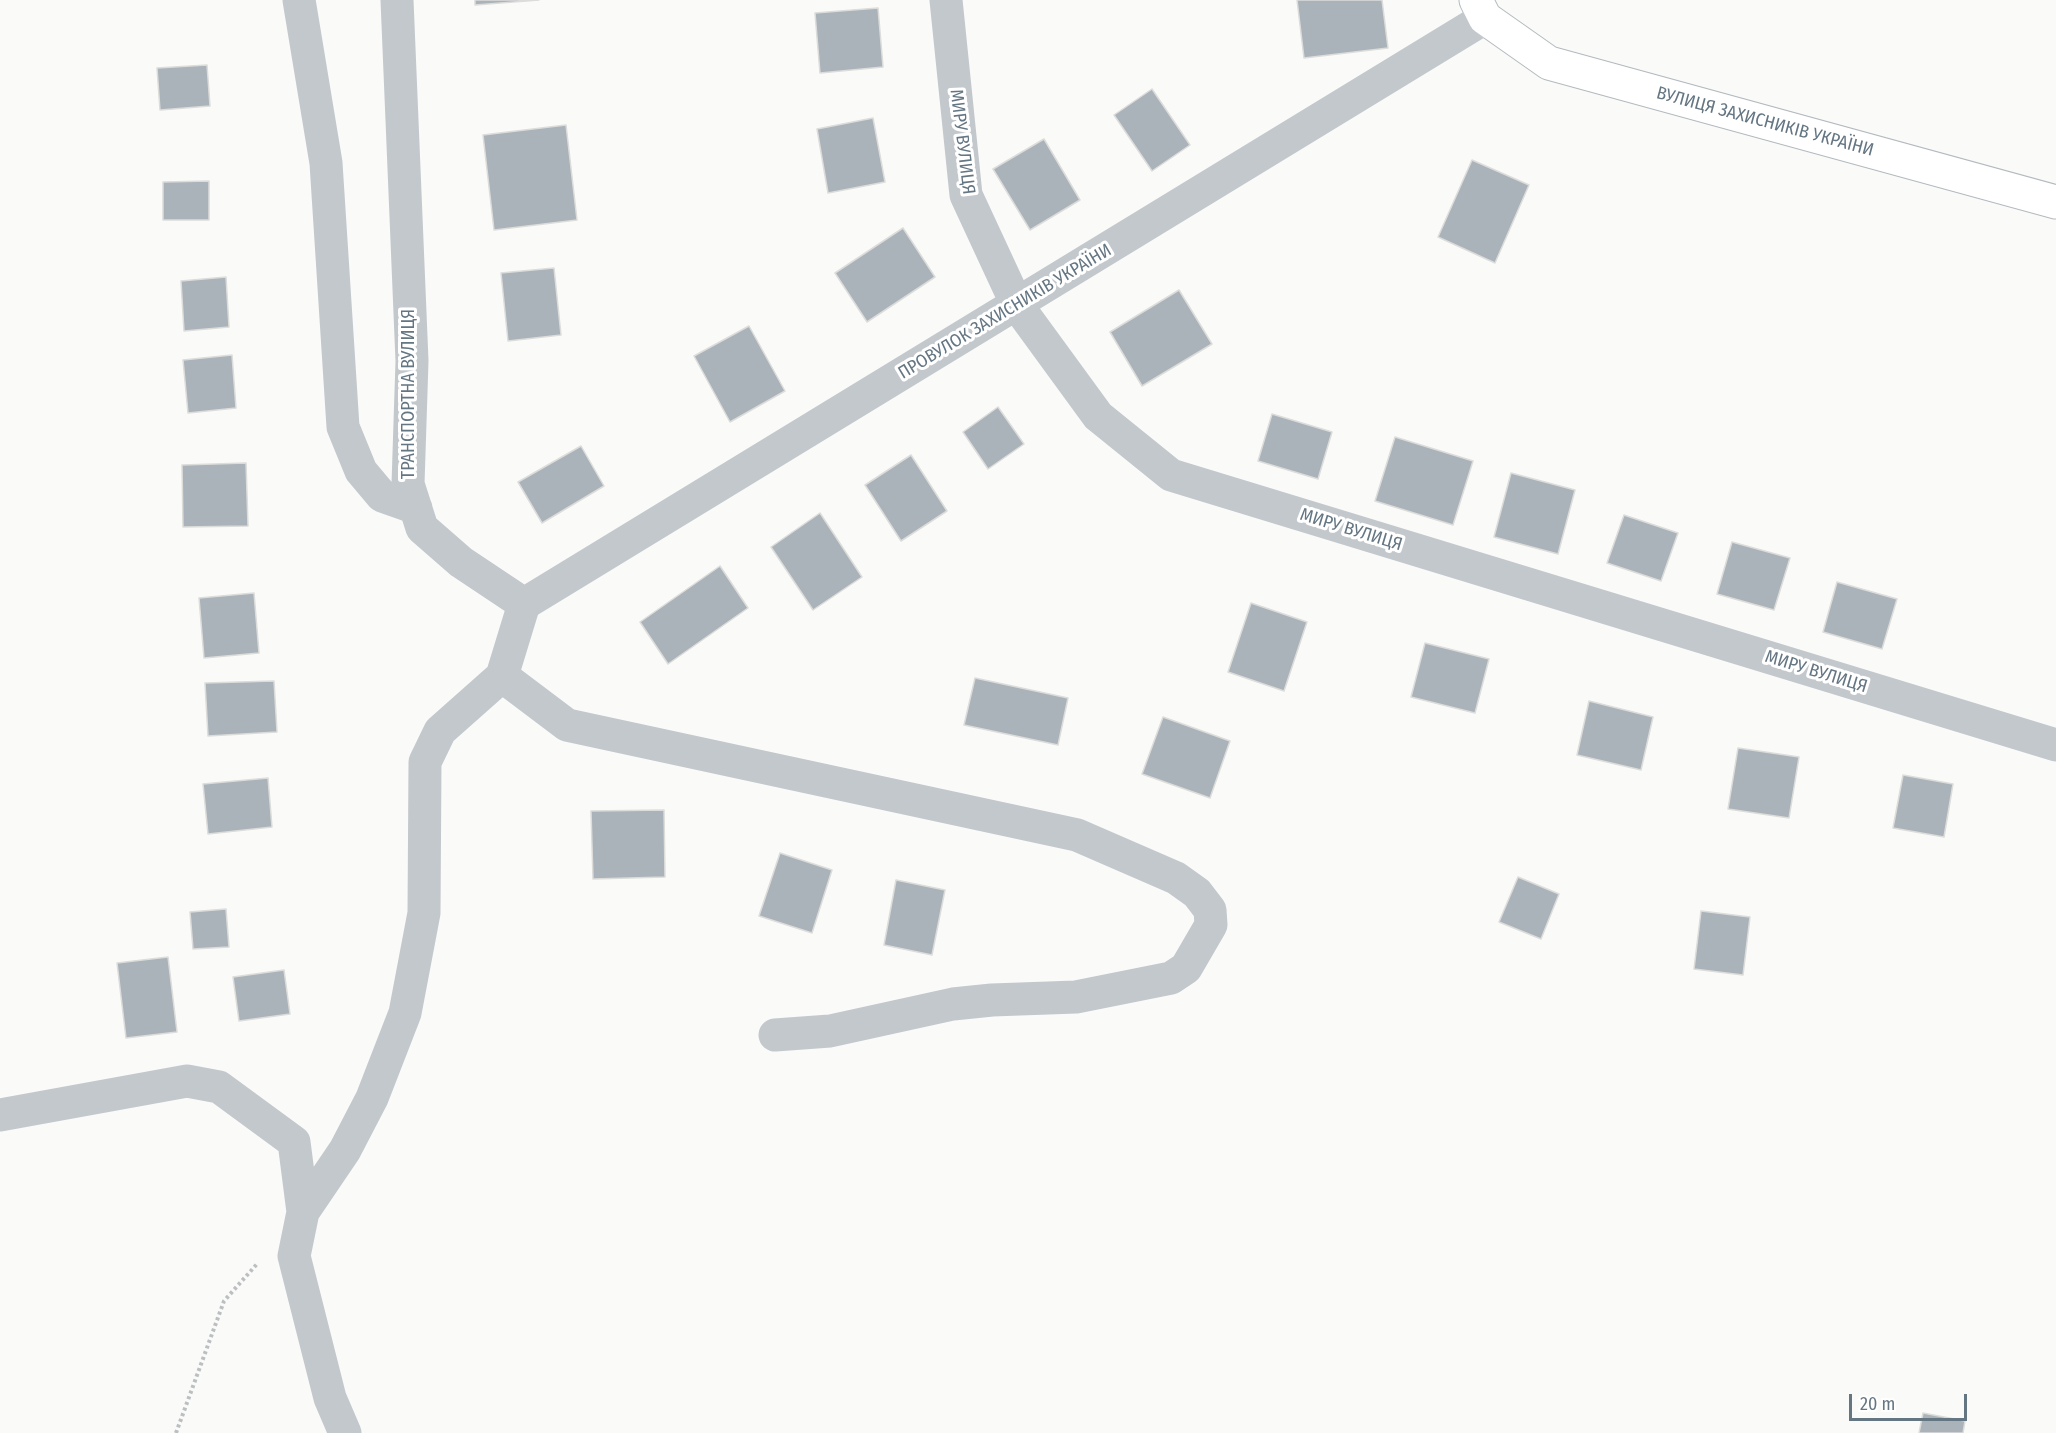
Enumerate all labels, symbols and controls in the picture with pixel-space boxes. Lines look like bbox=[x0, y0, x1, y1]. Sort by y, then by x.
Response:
street label: ВУЛИЦЯ ЗАХИСНИКІВ УКРАЇНИ bbox=[1654, 83, 1876, 161]
street label: МИРУ ВУЛИЦЯ bbox=[945, 88, 979, 196]
street label: ПРОВУЛОК ЗАХИСНИКІВ УКРАЇНИ bbox=[895, 240, 1115, 384]
street label: ТРАНСПОРТНА ВУЛИЦЯ bbox=[398, 309, 420, 479]
street label: МИРУ ВУЛИЦЯ bbox=[1297, 504, 1405, 556]
street label: МИРУ ВУЛИЦЯ bbox=[1762, 646, 1870, 698]
scale bar bbox=[1852, 1382, 1970, 1420]
text: 20 m bbox=[1860, 1393, 1895, 1415]

